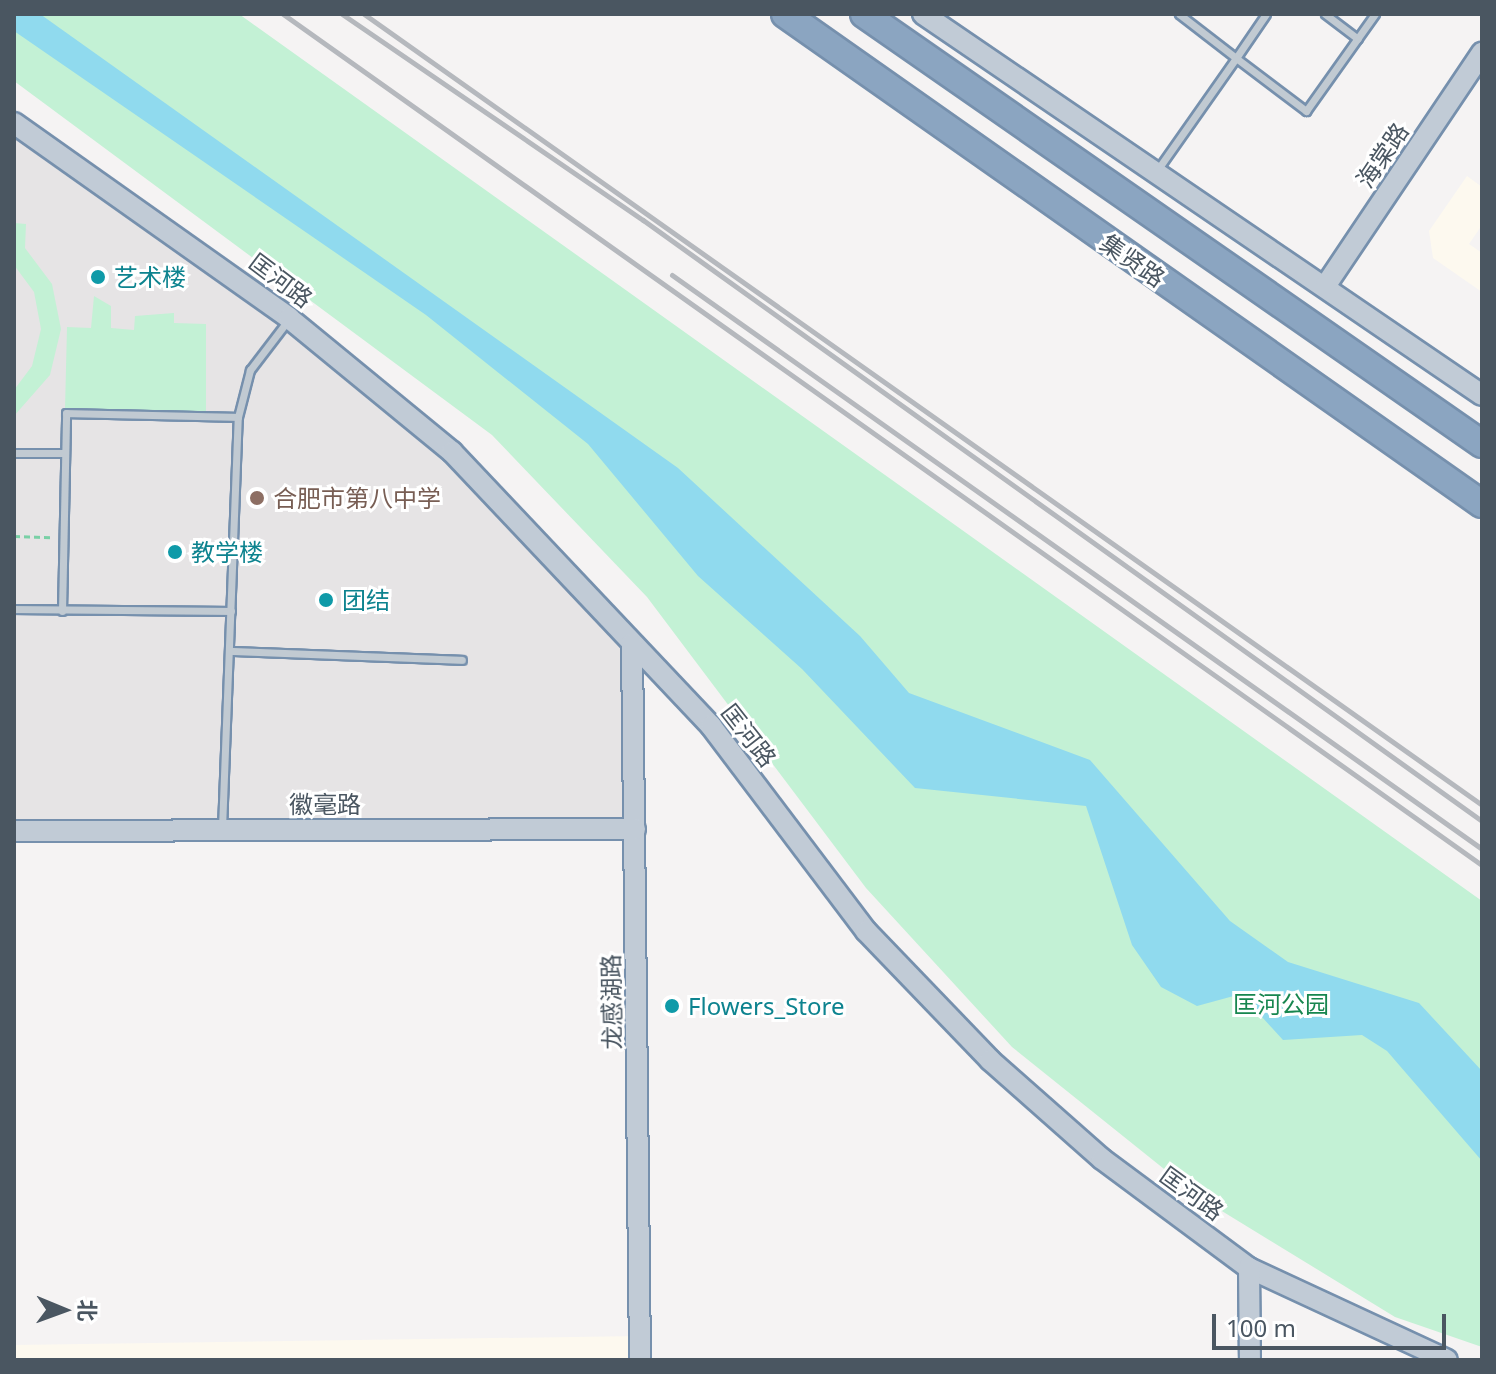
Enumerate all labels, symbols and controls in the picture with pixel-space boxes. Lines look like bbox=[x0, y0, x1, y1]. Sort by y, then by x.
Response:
street label: 海棠路 bbox=[1350, 117, 1414, 193]
street label: 集贤路 bbox=[1095, 228, 1171, 292]
street label: 匡河路 bbox=[244, 247, 318, 313]
place label: 艺术楼 bbox=[114, 263, 186, 291]
marker: 艺术楼 bbox=[89, 268, 107, 286]
place label: 合肥市第八中学 bbox=[273, 484, 441, 512]
marker: 合肥市第八中学 bbox=[248, 489, 266, 507]
place label: 教学楼 bbox=[191, 538, 263, 566]
marker: 教学楼 bbox=[166, 543, 184, 561]
place label: 团结 bbox=[342, 586, 390, 614]
marker: 团结 bbox=[317, 591, 335, 609]
street label: 匡河路 bbox=[715, 698, 783, 772]
street label: 徽毫路 bbox=[289, 790, 361, 818]
street label: 龙感湖路 bbox=[596, 954, 626, 1050]
park label: 匡河公园 bbox=[1233, 990, 1329, 1018]
place label: Flowers_Store bbox=[688, 992, 844, 1020]
marker: Flowers_Store bbox=[663, 997, 681, 1015]
street label: 匡河路 bbox=[1154, 1160, 1230, 1226]
north arrow bbox=[24, 1270, 104, 1350]
scale bar bbox=[1216, 1298, 1450, 1348]
text: 北 bbox=[73, 1299, 103, 1322]
text: 100 m bbox=[1226, 1311, 1296, 1344]

